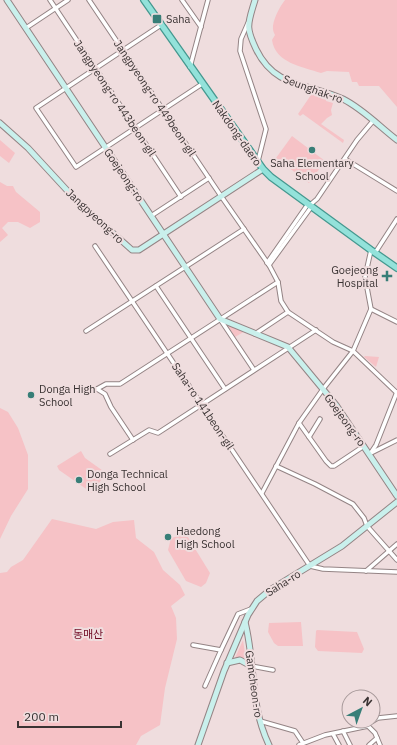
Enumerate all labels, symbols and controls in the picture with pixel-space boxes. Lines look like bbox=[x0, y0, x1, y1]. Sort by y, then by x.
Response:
place label: Saha bbox=[166, 12, 191, 26]
marker: Saha bbox=[151, 13, 163, 25]
street label: Jangpyeong-ro 443beon-gil bbox=[71, 37, 159, 159]
street label: Jangpyeong-ro 449beon-gil bbox=[111, 37, 199, 159]
street label: Seunghak-ro bbox=[281, 72, 345, 106]
street label: Nakdong-daero bbox=[209, 98, 265, 168]
marker: Saha Elementary School bbox=[307, 145, 317, 155]
street label: Goejeong-ro bbox=[101, 146, 147, 204]
place label: Saha Elementary School bbox=[270, 156, 354, 183]
street label: Jangpyeong-ro bbox=[63, 186, 127, 246]
place label: Goejeong Hospital bbox=[331, 263, 378, 290]
marker: Goejeong Hospital bbox=[381, 270, 393, 282]
street label: Saha-ro 141beon-gil bbox=[169, 360, 237, 452]
place label: Donga High School bbox=[39, 382, 96, 409]
marker: Donga High School bbox=[26, 390, 36, 400]
street label: Goejeong-ro bbox=[321, 391, 369, 449]
place label: Donga Technical High School bbox=[87, 467, 168, 494]
marker: Donga Technical High School bbox=[74, 475, 84, 485]
place label: Haedong High School bbox=[176, 524, 235, 551]
marker: Haedong High School bbox=[163, 532, 173, 542]
street label: Saha-ro bbox=[263, 567, 303, 599]
park label: 동매산 bbox=[73, 627, 103, 641]
street label: Gamcheon-ro bbox=[242, 649, 266, 719]
north arrow bbox=[341, 689, 381, 729]
text: N bbox=[360, 694, 375, 709]
scale bar bbox=[18, 703, 121, 729]
text: 200 m bbox=[24, 709, 59, 724]

